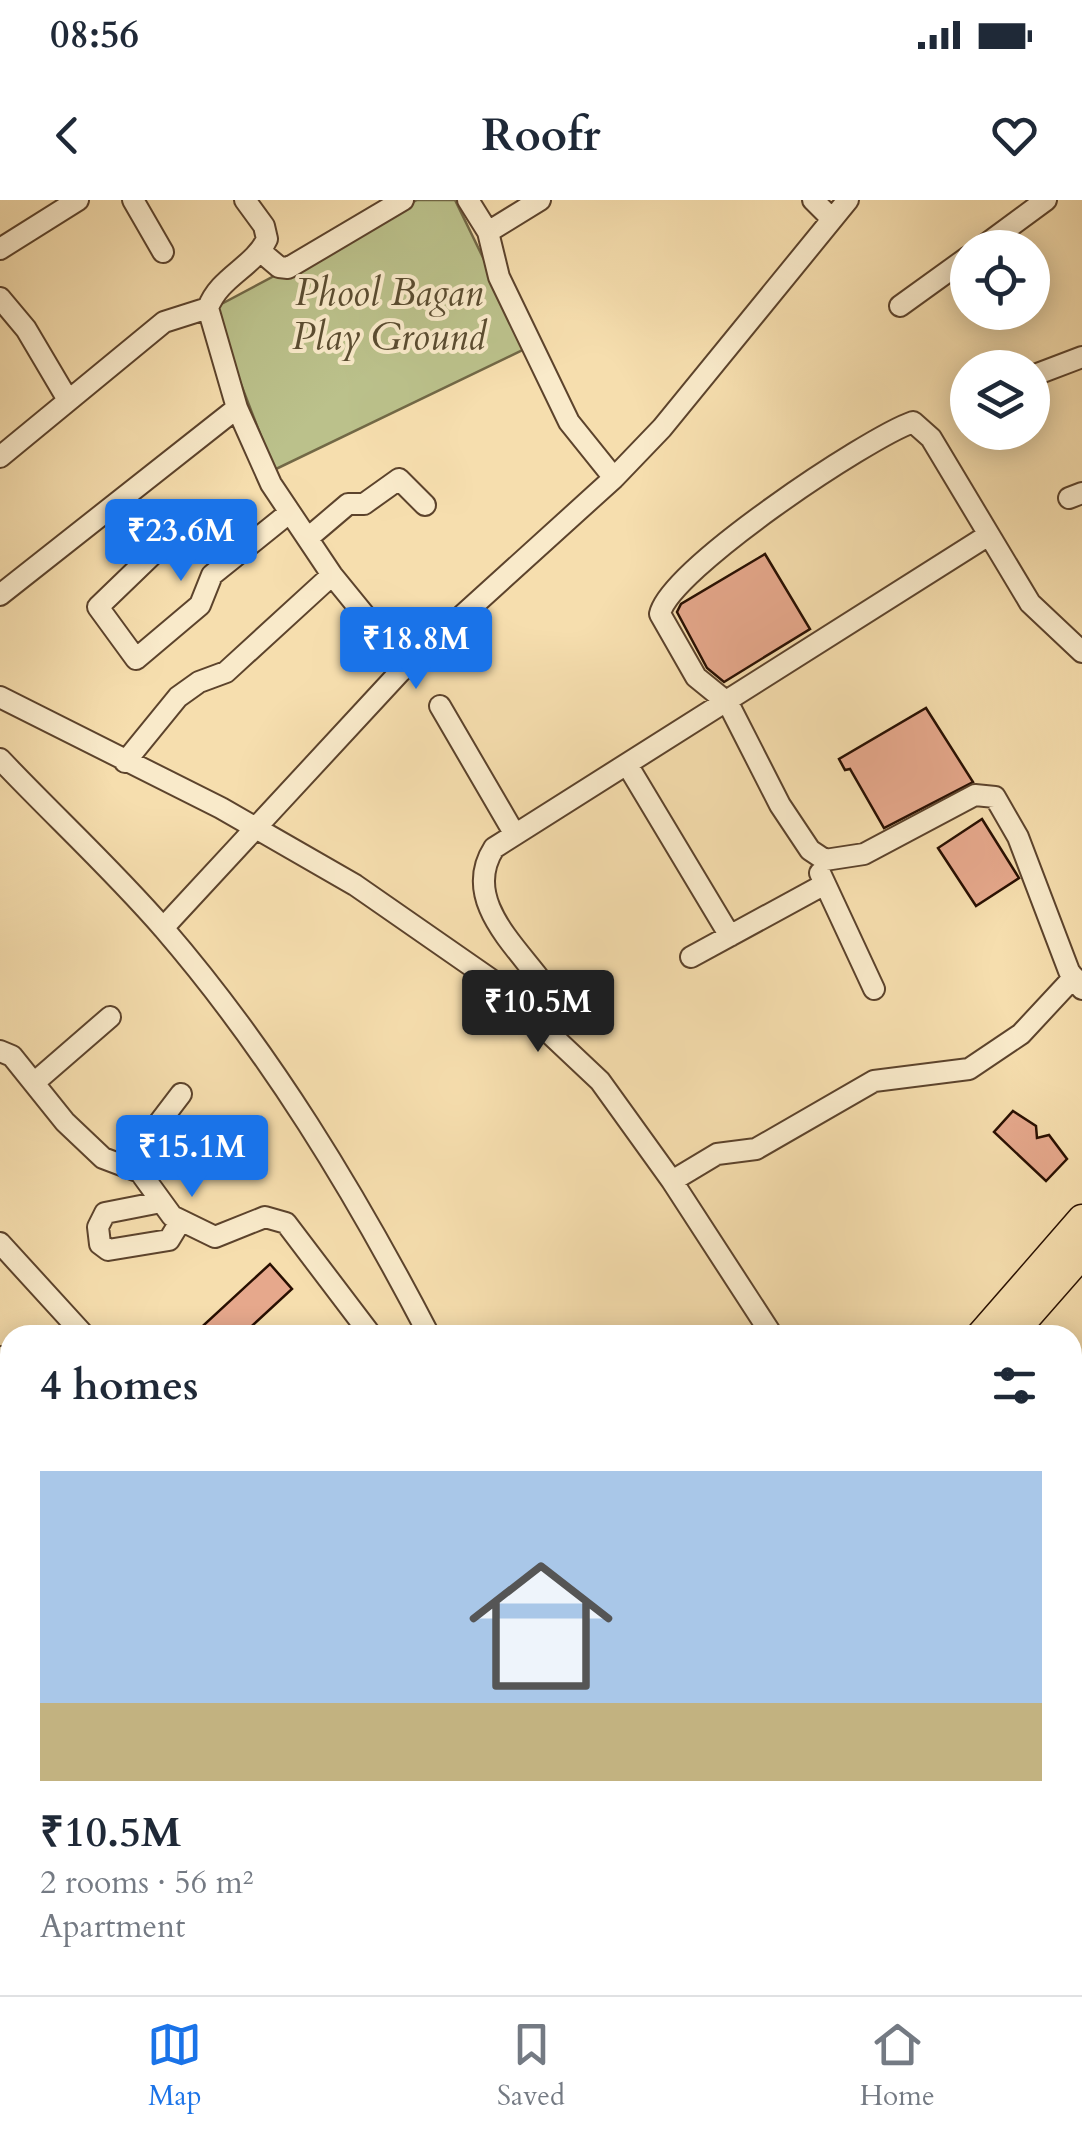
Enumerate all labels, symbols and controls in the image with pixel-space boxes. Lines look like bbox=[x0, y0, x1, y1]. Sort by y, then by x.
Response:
text: 08:56 bbox=[50, 9, 139, 61]
text: Roofr bbox=[481, 105, 601, 166]
icon: back bbox=[40, 108, 95, 163]
icon: heart bbox=[987, 108, 1042, 163]
map controls bbox=[950, 230, 1050, 450]
button: locate bbox=[950, 230, 1050, 330]
park label: Phool Bagan Play Ground bbox=[292, 267, 488, 363]
button: layers bbox=[950, 350, 1050, 450]
pin: ₹23.6M bbox=[100, 499, 262, 584]
text: ₹23.6M bbox=[127, 509, 235, 553]
pin: ₹18.8M bbox=[335, 607, 497, 692]
text: ₹18.8M bbox=[362, 617, 470, 661]
pin: ₹10.5M bbox=[457, 970, 619, 1055]
text: ₹10.5M bbox=[484, 980, 592, 1024]
pin: ₹15.1M bbox=[111, 1115, 273, 1200]
text: ₹15.1M bbox=[138, 1125, 246, 1169]
text: 4 homes bbox=[40, 1357, 198, 1414]
icon: filters bbox=[987, 1358, 1042, 1413]
icon: home bbox=[451, 1536, 631, 1716]
text: ₹10.5M bbox=[40, 1804, 182, 1861]
text: 2 rooms · 56 m² bbox=[40, 1861, 253, 1905]
text: Apartment bbox=[40, 1905, 185, 1949]
tab: Map bbox=[147, 2017, 202, 2115]
tab: Saved bbox=[497, 2017, 565, 2115]
tab: Home bbox=[860, 2017, 935, 2115]

